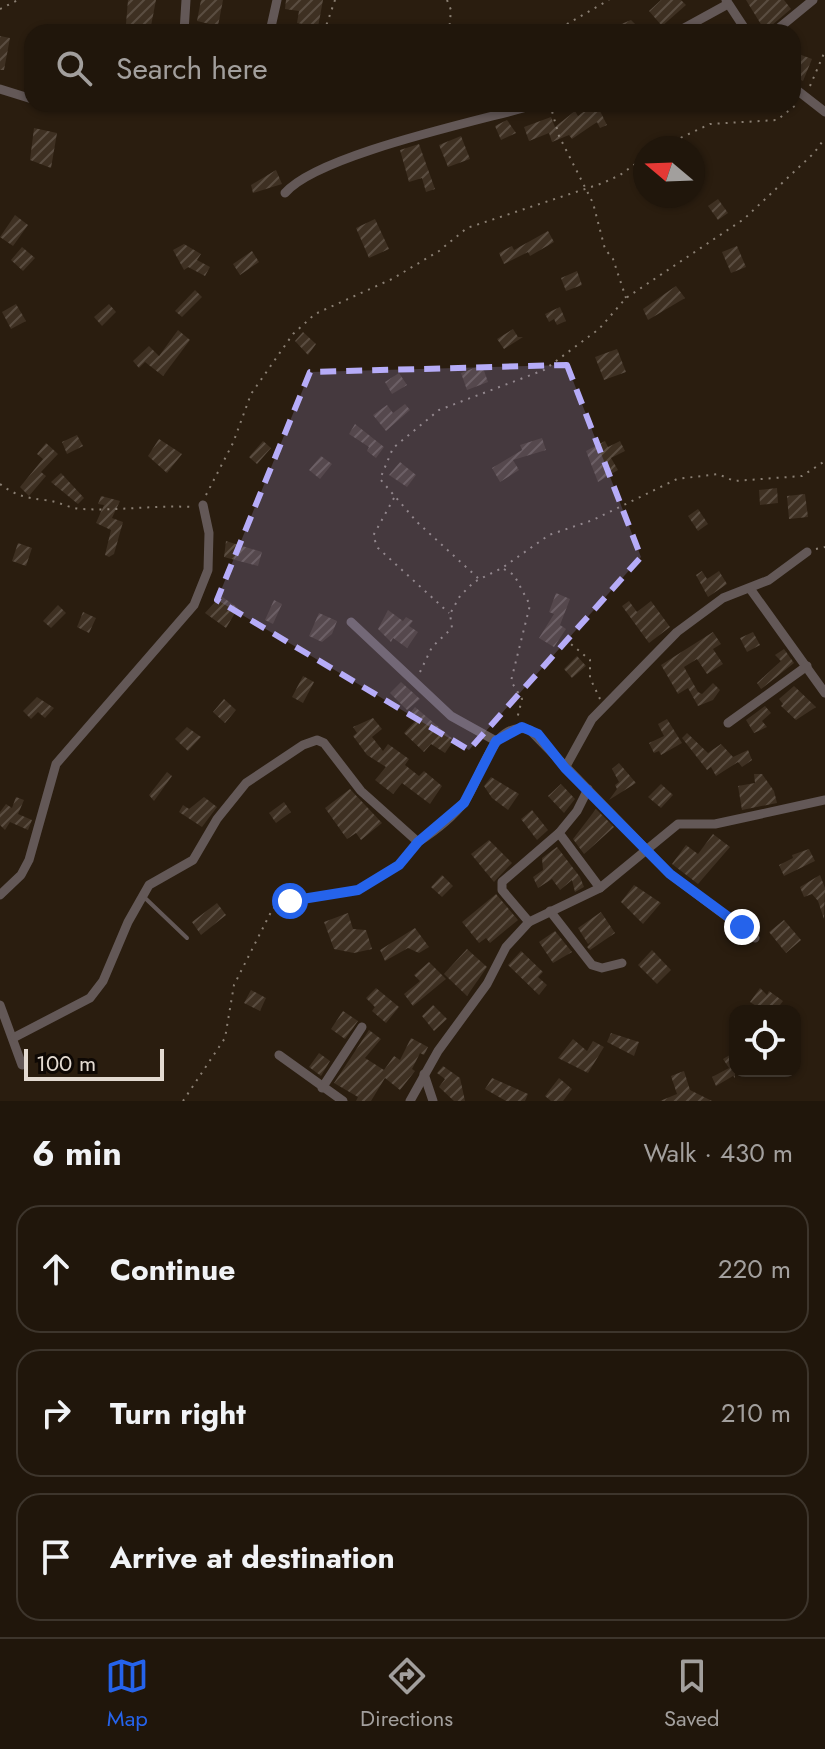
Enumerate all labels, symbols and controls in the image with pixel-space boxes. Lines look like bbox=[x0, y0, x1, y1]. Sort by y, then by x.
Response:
search box bbox=[24, 24, 801, 112]
icon: search bbox=[52, 46, 96, 90]
text: Search here bbox=[116, 47, 268, 90]
north arrow bbox=[633, 136, 705, 208]
route start bbox=[272, 883, 308, 919]
route end bbox=[724, 909, 760, 945]
map controls bbox=[729, 1005, 801, 1077]
button: locate bbox=[729, 1005, 801, 1077]
scale bar bbox=[24, 1045, 164, 1081]
text: 100 m bbox=[36, 1047, 96, 1079]
text: 6 min bbox=[32, 1129, 122, 1178]
text: Walk · 430 m bbox=[643, 1134, 793, 1172]
icon: ahead bbox=[34, 1247, 78, 1291]
text: Continue bbox=[110, 1248, 236, 1291]
text: 220 m bbox=[718, 1250, 791, 1288]
icon: right bbox=[34, 1391, 78, 1435]
text: Turn right bbox=[110, 1392, 246, 1435]
text: 210 m bbox=[721, 1394, 791, 1432]
icon: arrive bbox=[34, 1535, 78, 1579]
text: Arrive at destination bbox=[110, 1536, 395, 1579]
tab: Map bbox=[105, 1654, 149, 1734]
tab: Directions bbox=[360, 1654, 453, 1734]
tab: Saved bbox=[664, 1654, 720, 1734]

